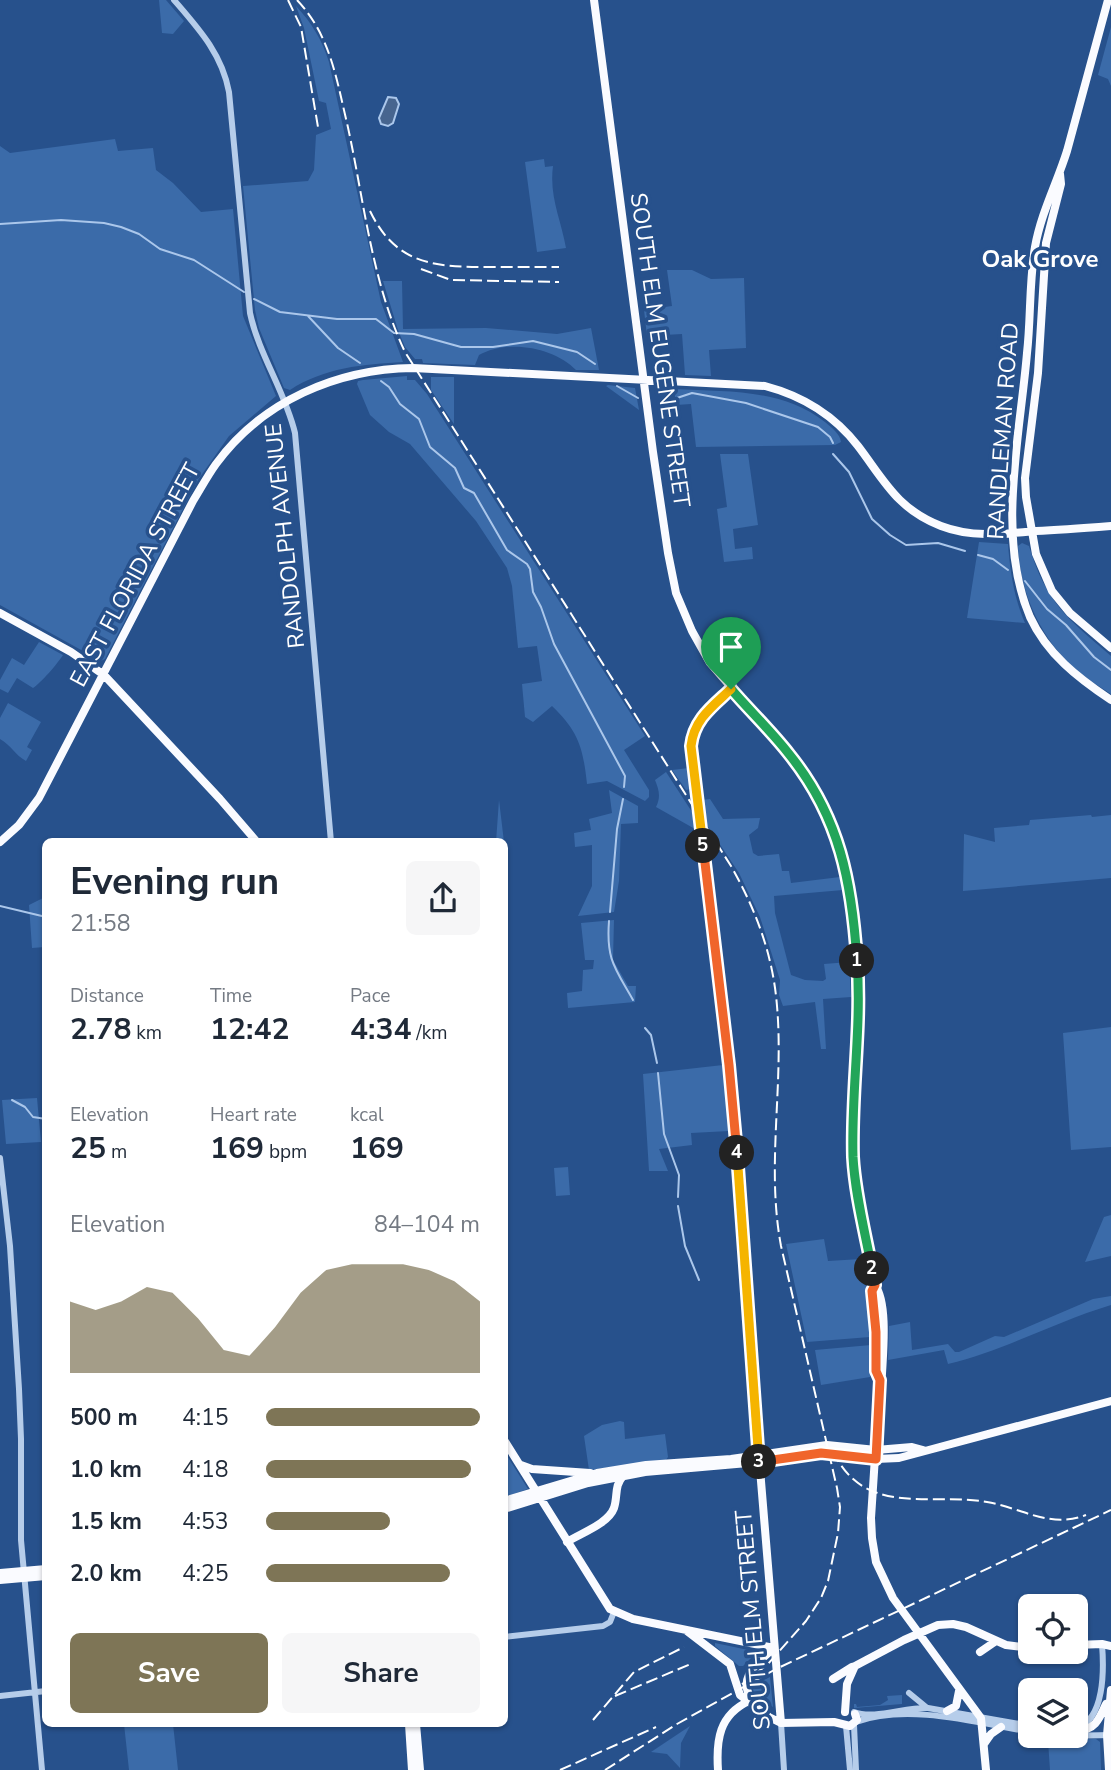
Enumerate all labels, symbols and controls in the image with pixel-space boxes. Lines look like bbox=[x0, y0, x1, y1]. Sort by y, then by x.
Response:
street label: SOUTH ELM EUGENE STREET bbox=[623, 191, 697, 509]
district label: Oak Grove bbox=[981, 243, 1099, 275]
street label: RANDLEMAN ROAD bbox=[980, 321, 1026, 541]
street label: RANDOLPH AVENUE bbox=[258, 422, 312, 650]
street label: EAST FLORIDA STREET bbox=[63, 458, 207, 692]
pin bbox=[701, 617, 761, 689]
icon: arrive bbox=[712, 628, 750, 666]
pin: 5 bbox=[686, 828, 720, 864]
text: 5 bbox=[697, 832, 708, 858]
text: Evening run bbox=[70, 856, 279, 907]
button: share bbox=[406, 861, 480, 935]
text: 21:58 bbox=[70, 908, 130, 939]
pin: 1 bbox=[840, 944, 874, 978]
text: 1 bbox=[851, 947, 862, 973]
text: Distance bbox=[70, 983, 144, 1009]
text: Time bbox=[210, 983, 252, 1009]
text: Pace bbox=[350, 983, 390, 1009]
text: 2.78 bbox=[70, 1009, 131, 1050]
text: 12:42 bbox=[210, 1009, 289, 1050]
text: 4:34 bbox=[350, 1009, 411, 1050]
text: km bbox=[131, 1020, 162, 1046]
text: /km bbox=[411, 1020, 447, 1046]
text: Elevation bbox=[70, 1102, 149, 1128]
text: Heart rate bbox=[210, 1102, 297, 1128]
text: kcal bbox=[350, 1102, 384, 1128]
text: 25 bbox=[70, 1128, 106, 1169]
text: 169 bbox=[210, 1128, 264, 1169]
text: 169 bbox=[350, 1128, 404, 1169]
pin: 4 bbox=[720, 1136, 754, 1170]
text: m bbox=[106, 1139, 127, 1165]
text: bpm bbox=[264, 1139, 307, 1165]
text: 4 bbox=[731, 1139, 742, 1165]
text: Elevation bbox=[70, 1209, 165, 1240]
text: 84–104 m bbox=[374, 1209, 480, 1240]
pin: 2 bbox=[854, 1252, 890, 1286]
text: 2 bbox=[866, 1255, 877, 1281]
text: 500 m bbox=[70, 1402, 138, 1433]
text: 4:15 bbox=[182, 1402, 229, 1433]
pin: 3 bbox=[742, 1444, 776, 1480]
text: 3 bbox=[753, 1448, 764, 1474]
text: 1.0 km bbox=[70, 1454, 142, 1485]
text: 4:18 bbox=[182, 1454, 229, 1485]
text: 1.5 km bbox=[70, 1506, 142, 1537]
text: 4:53 bbox=[182, 1506, 229, 1537]
street label: SOUTH ELM STREET bbox=[728, 1509, 778, 1731]
text: 2.0 km bbox=[70, 1558, 142, 1589]
text: 4:25 bbox=[182, 1558, 229, 1589]
map controls bbox=[1018, 1594, 1088, 1748]
button: locate bbox=[1018, 1594, 1088, 1664]
button: Save bbox=[70, 1633, 268, 1713]
button: Share bbox=[282, 1633, 480, 1713]
button: layers bbox=[1018, 1678, 1088, 1748]

